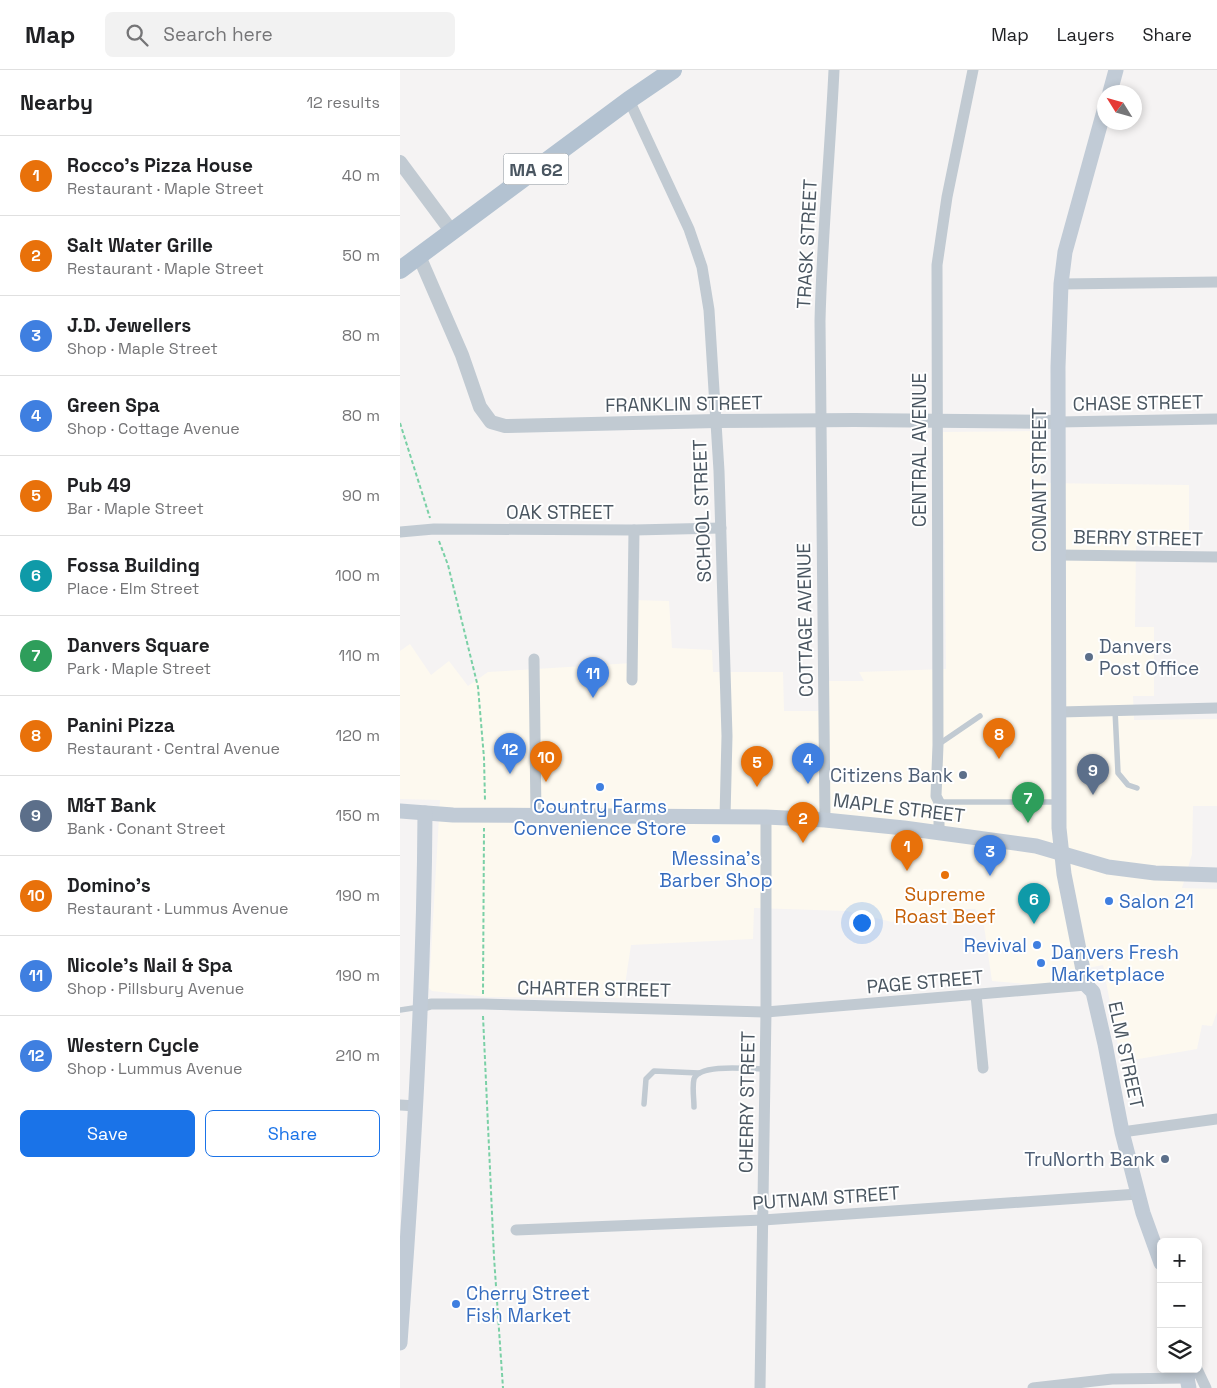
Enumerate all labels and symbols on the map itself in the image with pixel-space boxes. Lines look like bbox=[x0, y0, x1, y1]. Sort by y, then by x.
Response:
north arrow bbox=[1097, 85, 1142, 130]
road number: MA 62 bbox=[504, 154, 568, 185]
street label: TRASK STREET bbox=[791, 178, 823, 310]
street label: CENTRAL AVENUE bbox=[907, 373, 932, 527]
street label: CHASE STREET bbox=[1072, 389, 1204, 417]
street label: FRANKLIN STREET bbox=[605, 390, 763, 418]
street label: CONANT STREET bbox=[1027, 408, 1052, 552]
street label: SCHOOL STREET bbox=[687, 439, 717, 583]
street label: OAK STREET bbox=[506, 500, 614, 525]
street label: BERRY STREET bbox=[1073, 524, 1203, 552]
street label: COTTAGE AVENUE bbox=[791, 543, 819, 697]
place label: Danvers Post Office bbox=[1099, 634, 1199, 681]
marker: Danvers Post Office bbox=[1083, 651, 1095, 663]
pin: 11 bbox=[577, 657, 609, 698]
pin: 8 bbox=[983, 718, 1015, 759]
pin: 12 bbox=[494, 733, 526, 774]
pin: 10 bbox=[530, 741, 562, 782]
pin: 4 bbox=[792, 743, 824, 784]
pin: 5 bbox=[741, 746, 773, 787]
pin: 9 bbox=[1077, 754, 1109, 795]
place label: Citizens Bank bbox=[830, 763, 953, 788]
marker: Citizens Bank bbox=[957, 769, 969, 781]
marker: Country Farms Convenience Store bbox=[594, 781, 606, 793]
pin: 7 bbox=[1012, 782, 1044, 823]
street label: MAPLE STREET bbox=[832, 788, 966, 828]
place label: Country Farms Convenience Store bbox=[514, 794, 686, 841]
pin: 2 bbox=[787, 802, 819, 843]
pin: 1 bbox=[891, 830, 923, 871]
marker: Messina's Barber Shop bbox=[710, 833, 722, 845]
pin: 3 bbox=[974, 835, 1006, 876]
place label: Messina's Barber Shop bbox=[659, 846, 773, 893]
marker: Supreme Roast Beef bbox=[939, 869, 951, 881]
place label: Supreme Roast Beef bbox=[894, 882, 996, 929]
pin: 6 bbox=[1018, 883, 1050, 924]
place label: Salon 21 bbox=[1119, 889, 1194, 914]
marker: Salon 21 bbox=[1103, 895, 1115, 907]
your location bbox=[849, 910, 875, 936]
place label: Revival bbox=[964, 933, 1027, 958]
marker: Revival bbox=[1031, 939, 1043, 951]
place label: Danvers Fresh Marketplace bbox=[1051, 940, 1179, 987]
marker: Danvers Fresh Marketplace bbox=[1035, 957, 1047, 969]
street label: PAGE STREET bbox=[866, 964, 984, 1000]
street label: CHARTER STREET bbox=[517, 975, 671, 1003]
street label: ELM STREET bbox=[1102, 999, 1150, 1111]
street label: CHERRY STREET bbox=[733, 1031, 761, 1173]
place label: TruNorth Bank bbox=[1024, 1147, 1155, 1172]
marker: TruNorth Bank bbox=[1159, 1153, 1171, 1165]
street label: PUTNAM STREET bbox=[751, 1180, 901, 1216]
place label: Cherry Street Fish Market bbox=[466, 1281, 590, 1328]
marker: Cherry Street Fish Market bbox=[450, 1298, 462, 1310]

